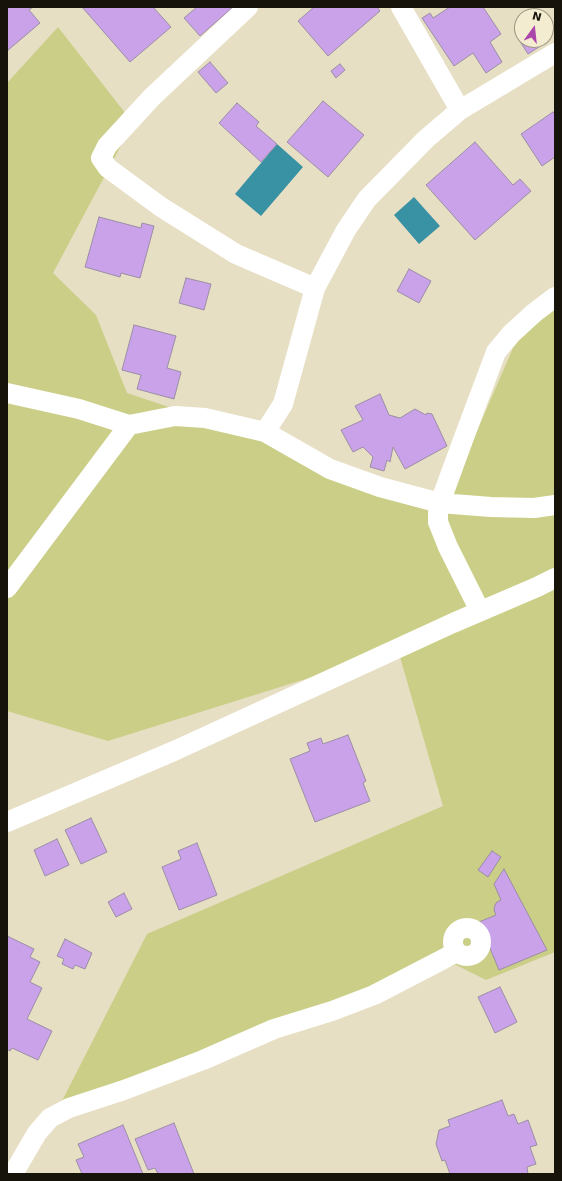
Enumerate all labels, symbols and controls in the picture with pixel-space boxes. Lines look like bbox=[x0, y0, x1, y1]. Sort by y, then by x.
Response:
north arrow bbox=[514, 8, 554, 48]
text: N bbox=[531, 9, 543, 24]

